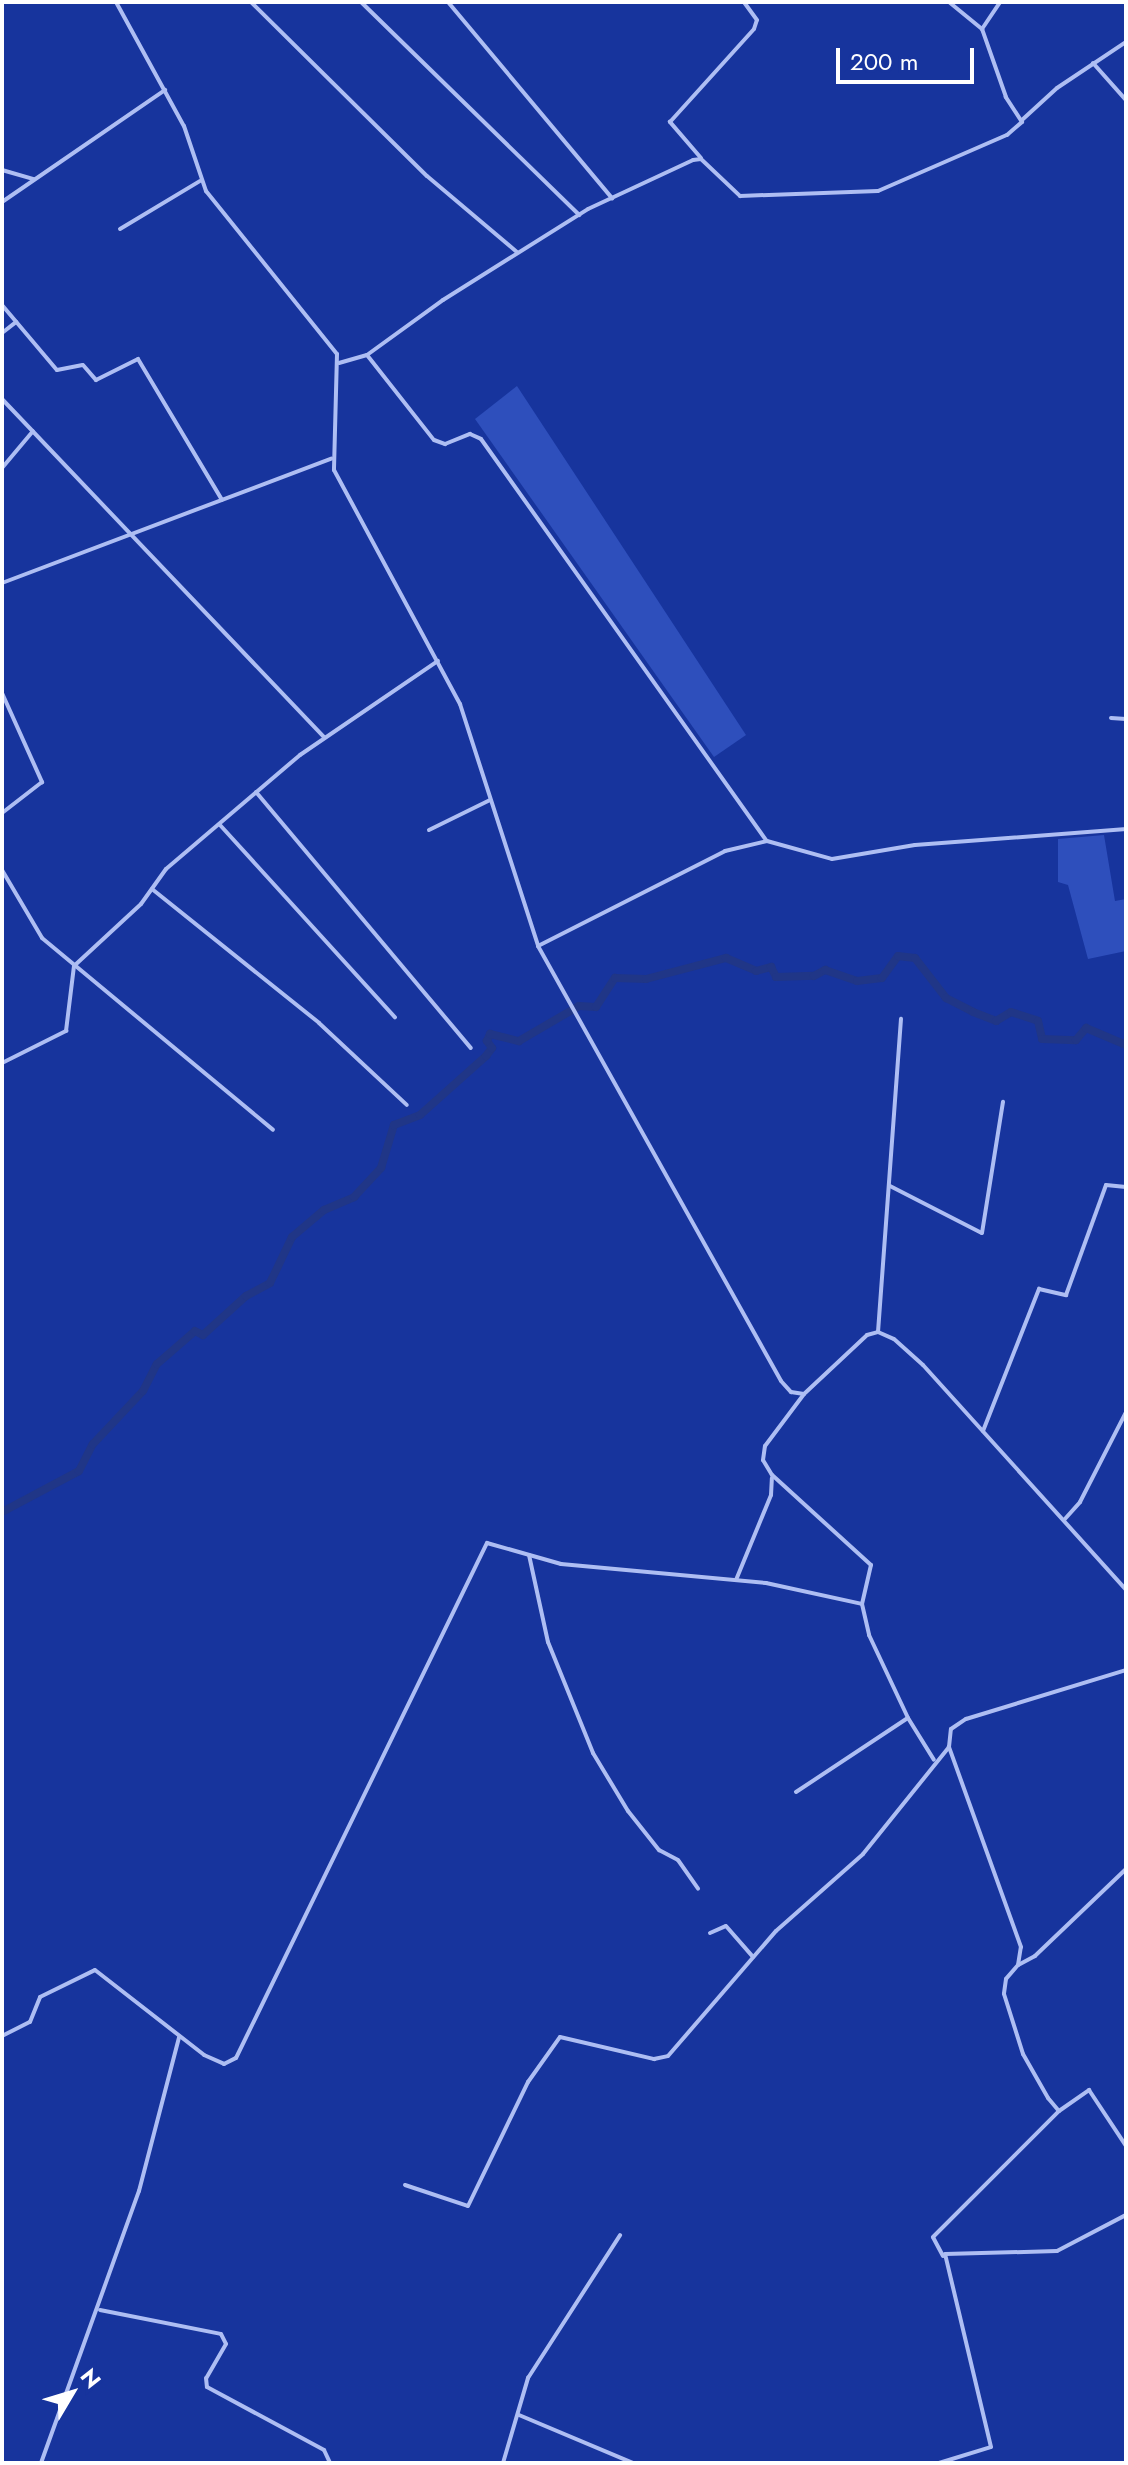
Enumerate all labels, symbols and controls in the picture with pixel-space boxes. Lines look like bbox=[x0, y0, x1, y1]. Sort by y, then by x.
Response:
scale bar bbox=[840, 32, 978, 82]
text: 200 m bbox=[850, 44, 918, 79]
north arrow bbox=[32, 2353, 112, 2433]
text: N bbox=[73, 2361, 109, 2395]

